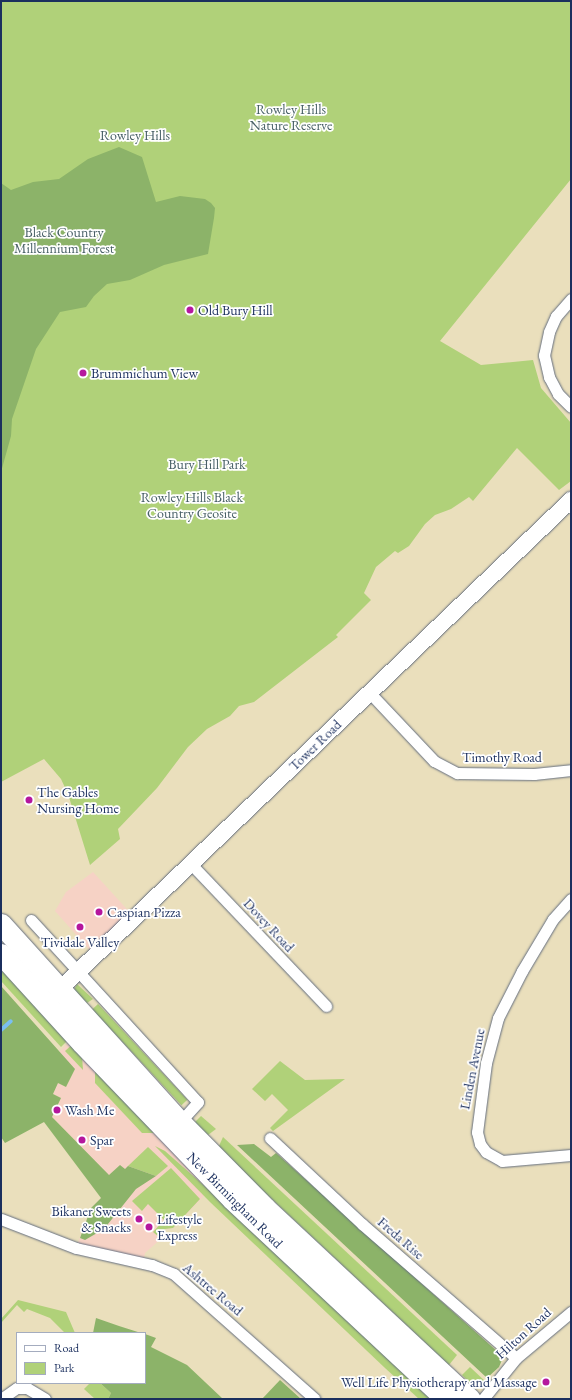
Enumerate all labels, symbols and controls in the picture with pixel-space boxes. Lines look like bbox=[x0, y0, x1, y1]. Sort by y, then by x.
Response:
park label: Rowley Hills Nature Reserve bbox=[250, 101, 332, 134]
park label: Rowley Hills bbox=[100, 127, 170, 143]
park label: Black Country Millennium Forest bbox=[14, 224, 114, 256]
place label: Old Bury Hill bbox=[198, 302, 273, 318]
marker: Old Bury Hill bbox=[185, 305, 195, 315]
place label: Brummichum View bbox=[91, 365, 198, 381]
marker: Brummichum View bbox=[78, 368, 88, 378]
park label: Bury Hill Park bbox=[168, 456, 246, 472]
park label: Rowley Hills Black Country Geosite bbox=[141, 489, 243, 522]
street label: Tower Road bbox=[285, 716, 345, 774]
street label: Timothy Road bbox=[462, 749, 542, 765]
place label: The Gables Nursing Home bbox=[37, 784, 119, 816]
marker: The Gables Nursing Home bbox=[24, 795, 34, 805]
street label: Dovey Road bbox=[240, 895, 298, 955]
place label: Caspian Pizza bbox=[107, 904, 181, 920]
marker: Caspian Pizza bbox=[94, 907, 104, 917]
marker: Tividale Valley bbox=[75, 922, 85, 932]
place label: Tividale Valley bbox=[41, 934, 119, 950]
street label: Linden Avenue bbox=[456, 1027, 488, 1111]
place label: Wash Me bbox=[65, 1102, 114, 1118]
marker: Wash Me bbox=[52, 1105, 62, 1115]
place label: Spar bbox=[90, 1132, 114, 1148]
marker: Spar bbox=[77, 1135, 87, 1145]
street label: New Birmingham Road bbox=[184, 1149, 286, 1251]
place label: Bikaner Sweets & Snacks bbox=[51, 1203, 131, 1236]
place label: Lifestyle Express bbox=[157, 1211, 202, 1244]
street label: Freda Rise bbox=[374, 1213, 428, 1263]
marker: Bikaner Sweets & Snacks bbox=[134, 1214, 144, 1224]
marker: Lifestyle Express bbox=[144, 1222, 154, 1232]
street label: Ashtree Road bbox=[179, 1259, 247, 1319]
street label: Hilton Road bbox=[492, 1304, 554, 1362]
legend bbox=[16, 1332, 146, 1384]
text: Road bbox=[54, 1340, 79, 1356]
text: Park bbox=[54, 1360, 74, 1376]
place label: Well Life Physiotherapy and Massage bbox=[341, 1374, 537, 1390]
marker: Well Life Physiotherapy and Massage bbox=[540, 1376, 552, 1388]

